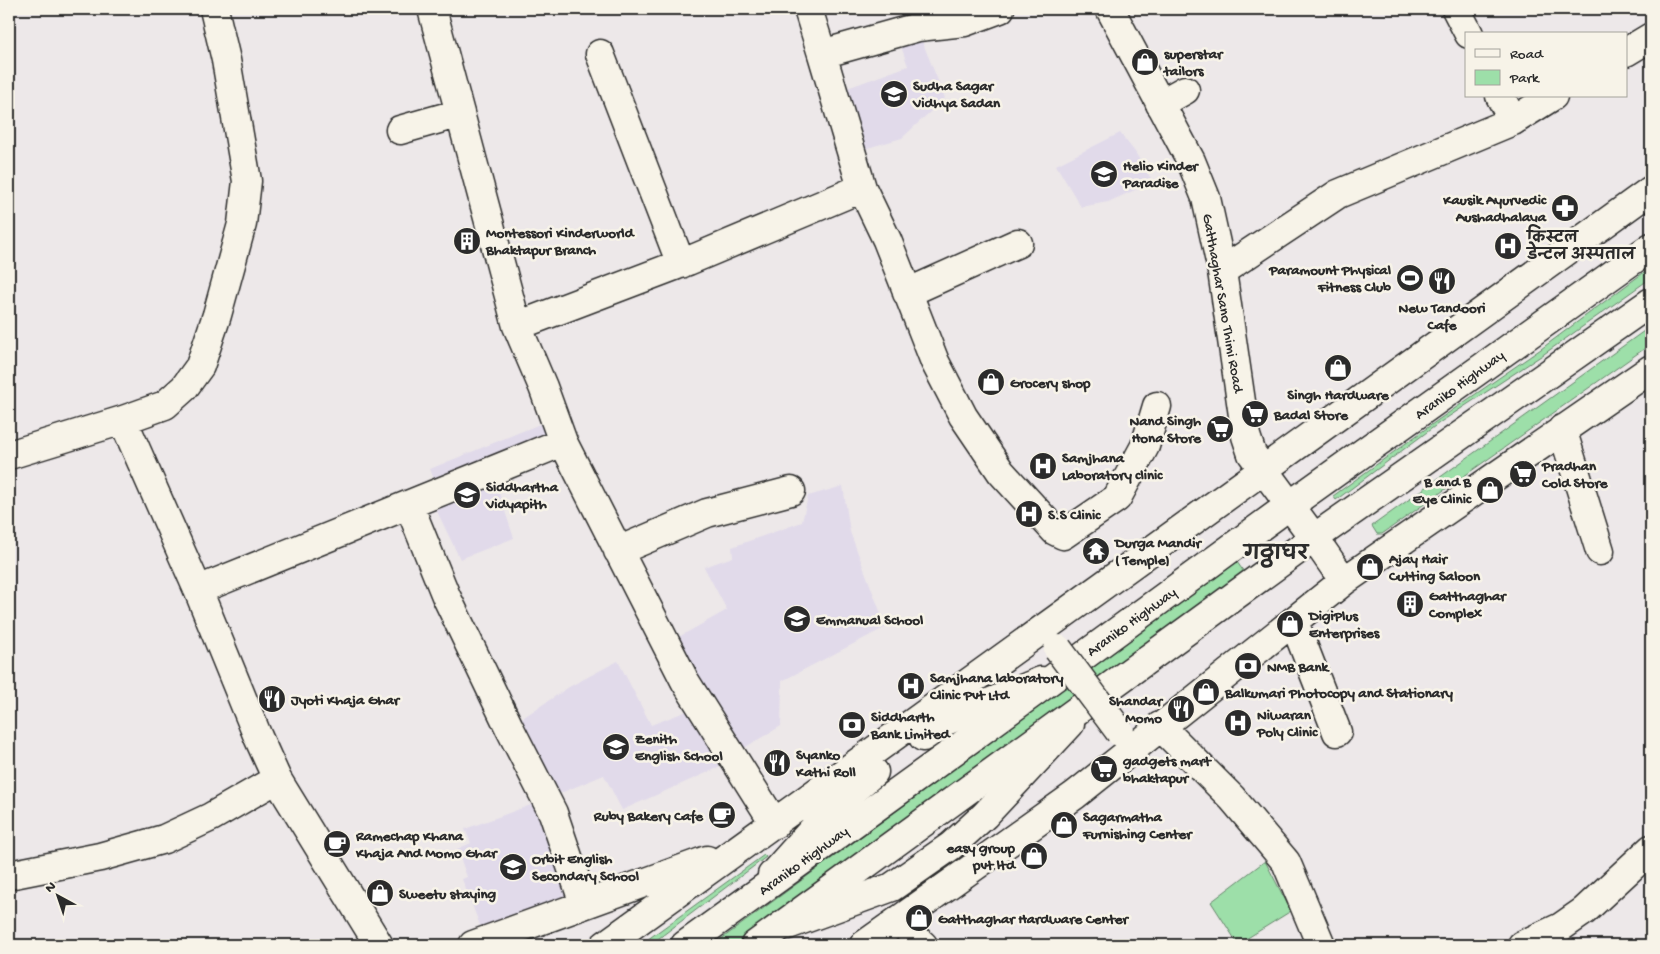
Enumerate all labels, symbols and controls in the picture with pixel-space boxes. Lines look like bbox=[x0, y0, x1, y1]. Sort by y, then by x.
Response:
legend bbox=[1465, 32, 1628, 98]
place label: superstar tailors bbox=[1162, 46, 1224, 81]
text: Road bbox=[1510, 46, 1544, 64]
shop icon: superstar tailors bbox=[1130, 47, 1160, 77]
text: Park bbox=[1509, 70, 1540, 88]
place label: Sudha Sagar Vidhya Sadan bbox=[912, 78, 1001, 113]
school or university icon: Sudha Sagar Vidhya Sadan bbox=[879, 79, 909, 109]
place label: Helio Kinder Paradise bbox=[1122, 158, 1199, 193]
school or university icon: Helio Kinder Paradise bbox=[1089, 159, 1119, 189]
place label: Kausik Ayurvedic Aushadhalaya bbox=[1442, 192, 1547, 227]
pharmacy icon: Kausik Ayurvedic Aushadhalaya bbox=[1550, 193, 1580, 223]
street label: Gatthaghar Sano Thimi Road bbox=[1197, 213, 1247, 395]
place label: क्रिस्टल डेन्टल अस्पताल bbox=[1525, 224, 1637, 265]
place label: Montessori Kinderworld Bhaktapur Branch bbox=[485, 225, 636, 260]
building icon: Montessori Kinderworld Bhaktapur Branch bbox=[452, 226, 482, 256]
hospital icon: क्रिस्टल डेन्टल अस्पताल bbox=[1493, 231, 1523, 261]
place label: Paramount Physical Fitness Club bbox=[1268, 262, 1392, 297]
sports icon: Paramount Physical Fitness Club bbox=[1395, 263, 1425, 293]
restaurant icon: New Tandoori Cafe bbox=[1427, 266, 1457, 296]
place label: New Tandoori Cafe bbox=[1399, 300, 1485, 335]
street label: Araniko Highway bbox=[1412, 347, 1509, 424]
shop icon: Singh Hardware bbox=[1323, 353, 1353, 383]
shop icon: Grocery shop bbox=[976, 367, 1006, 397]
place label: Grocery shop bbox=[1010, 375, 1091, 393]
place label: Singh Hardware bbox=[1287, 387, 1390, 405]
supermarket icon: Badal Store bbox=[1240, 399, 1270, 429]
place label: Badal Store bbox=[1273, 407, 1349, 425]
place label: Nand Singh Hona Store bbox=[1129, 413, 1202, 448]
supermarket icon: Nand Singh Hona Store bbox=[1205, 414, 1235, 444]
place label: Samjhana Laboratory clinic bbox=[1062, 450, 1163, 485]
hospital icon: Samjhana Laboratory clinic bbox=[1028, 451, 1058, 481]
place label: Pradhan Cold Store bbox=[1541, 458, 1609, 493]
supermarket icon: Pradhan Cold Store bbox=[1508, 459, 1538, 489]
place label: B and B Eye Clinic bbox=[1413, 474, 1472, 509]
shop icon: B and B Eye Clinic bbox=[1475, 475, 1505, 505]
place label: Siddhartha Vidyapith bbox=[485, 479, 559, 514]
school or university icon: Siddhartha Vidyapith bbox=[452, 480, 482, 510]
hospital icon: S.S Clinic bbox=[1014, 499, 1044, 529]
place label: S.S Clinic bbox=[1048, 507, 1101, 525]
place label: Durga Mandir ( Temple) bbox=[1113, 535, 1202, 570]
temple icon: Durga Mandir ( Temple) bbox=[1081, 536, 1111, 566]
district label: गठ्ठाघर bbox=[1242, 543, 1310, 568]
place label: Ajay Hair Cutting Saloon bbox=[1388, 551, 1481, 586]
shop icon: Ajay Hair Cutting Saloon bbox=[1355, 552, 1385, 582]
street label: Araniko Highway bbox=[1084, 584, 1181, 661]
place label: Gatthaghar Complex bbox=[1428, 588, 1507, 623]
building icon: Gatthaghar Complex bbox=[1395, 589, 1425, 619]
school or university icon: Emmanual School bbox=[782, 604, 812, 634]
place label: DigiPlus Enterprises bbox=[1307, 608, 1381, 643]
shop icon: DigiPlus Enterprises bbox=[1275, 609, 1305, 639]
place label: Emmanual School bbox=[816, 612, 924, 630]
bank icon: NMB Bank bbox=[1233, 651, 1263, 681]
place label: NMB Bank bbox=[1267, 659, 1331, 677]
place label: Samjhana laboratory Clinic Pvt Ltd bbox=[929, 670, 1064, 705]
hospital icon: Samjhana laboratory Clinic Pvt Ltd bbox=[896, 671, 926, 701]
shop icon: Balkumari Photocopy and Stationary bbox=[1191, 677, 1221, 707]
restaurant icon: Jyoti Khaja Ghar bbox=[257, 684, 287, 714]
place label: Balkumari Photocopy and Stationary bbox=[1224, 685, 1453, 703]
place label: Jyoti Khaja Ghar bbox=[290, 692, 401, 710]
place label: Shandar Momo bbox=[1109, 693, 1164, 728]
restaurant icon: Shandar Momo bbox=[1166, 694, 1196, 724]
place label: Niwaran Poly Clinic bbox=[1256, 707, 1318, 742]
hospital icon: Niwaran Poly Clinic bbox=[1223, 708, 1253, 738]
place label: Siddharth Bank Limited bbox=[870, 709, 952, 744]
bank icon: Siddharth Bank Limited bbox=[837, 710, 867, 740]
place label: Zenith English School bbox=[635, 731, 723, 766]
school or university icon: Zenith English School bbox=[601, 732, 631, 762]
place label: Syanko Kathi Roll bbox=[795, 747, 857, 782]
restaurant icon: Syanko Kathi Roll bbox=[762, 748, 792, 778]
place label: gadgets mart bhaktapur bbox=[1122, 753, 1212, 788]
supermarket icon: gadgets mart bhaktapur bbox=[1089, 754, 1119, 784]
cafe icon: Ruby Bakery Cafe bbox=[707, 800, 737, 830]
place label: Ruby Bakery Cafe bbox=[593, 808, 704, 826]
place label: Sagarmatha Furnishing Center bbox=[1082, 809, 1193, 844]
shop icon: Sagarmatha Furnishing Center bbox=[1049, 810, 1079, 840]
street label: Araniko Highway bbox=[756, 823, 853, 900]
place label: Ramechap Khana Khaja And Momo Ghar bbox=[355, 828, 498, 863]
cafe icon: Ramechap Khana Khaja And Momo Ghar bbox=[322, 829, 352, 859]
place label: easy group pvt ltd bbox=[945, 840, 1017, 875]
shop icon: easy group pvt ltd bbox=[1019, 841, 1049, 871]
place label: Orbit English Secondary School bbox=[532, 851, 640, 886]
school or university icon: Orbit English Secondary School bbox=[498, 852, 528, 882]
north arrow bbox=[32, 872, 82, 922]
shop icon: Sweetu staying bbox=[365, 878, 395, 908]
text: N bbox=[42, 879, 60, 897]
place label: Sweetu staying bbox=[399, 886, 497, 904]
shop icon: Gatthaghar Hardware Center bbox=[904, 903, 934, 933]
place label: Gatthaghar Hardware Center bbox=[938, 911, 1130, 929]

